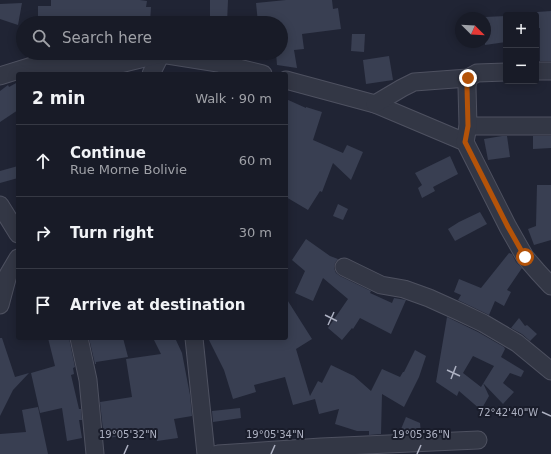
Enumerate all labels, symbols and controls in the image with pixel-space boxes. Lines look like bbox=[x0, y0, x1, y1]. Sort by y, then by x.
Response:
north arrow bbox=[455, 12, 491, 48]
map controls bbox=[503, 12, 539, 84]
button: + bbox=[503, 12, 539, 48]
search box bbox=[16, 16, 288, 60]
icon: search bbox=[30, 27, 52, 49]
text: Search here bbox=[62, 29, 152, 47]
button: − bbox=[503, 48, 539, 84]
route end bbox=[459, 69, 477, 87]
text: 2 min bbox=[32, 88, 85, 108]
text: Walk · 90 m bbox=[195, 91, 272, 106]
text: Continue bbox=[70, 144, 146, 162]
icon: ahead bbox=[32, 150, 54, 172]
text: 60 m bbox=[239, 153, 272, 168]
text: Rue Morne Bolivie bbox=[70, 162, 187, 177]
icon: right bbox=[32, 222, 54, 244]
text: Turn right bbox=[70, 224, 154, 242]
text: 30 m bbox=[239, 225, 272, 240]
route start bbox=[516, 248, 534, 266]
icon: arrive bbox=[32, 294, 54, 316]
text: Arrive at destination bbox=[70, 296, 245, 314]
text: 72°42'40"W bbox=[478, 407, 538, 418]
text: 19°05'32"N bbox=[99, 429, 157, 440]
text: 19°05'34"N bbox=[246, 429, 304, 440]
text: 19°05'36"N bbox=[392, 429, 450, 440]

